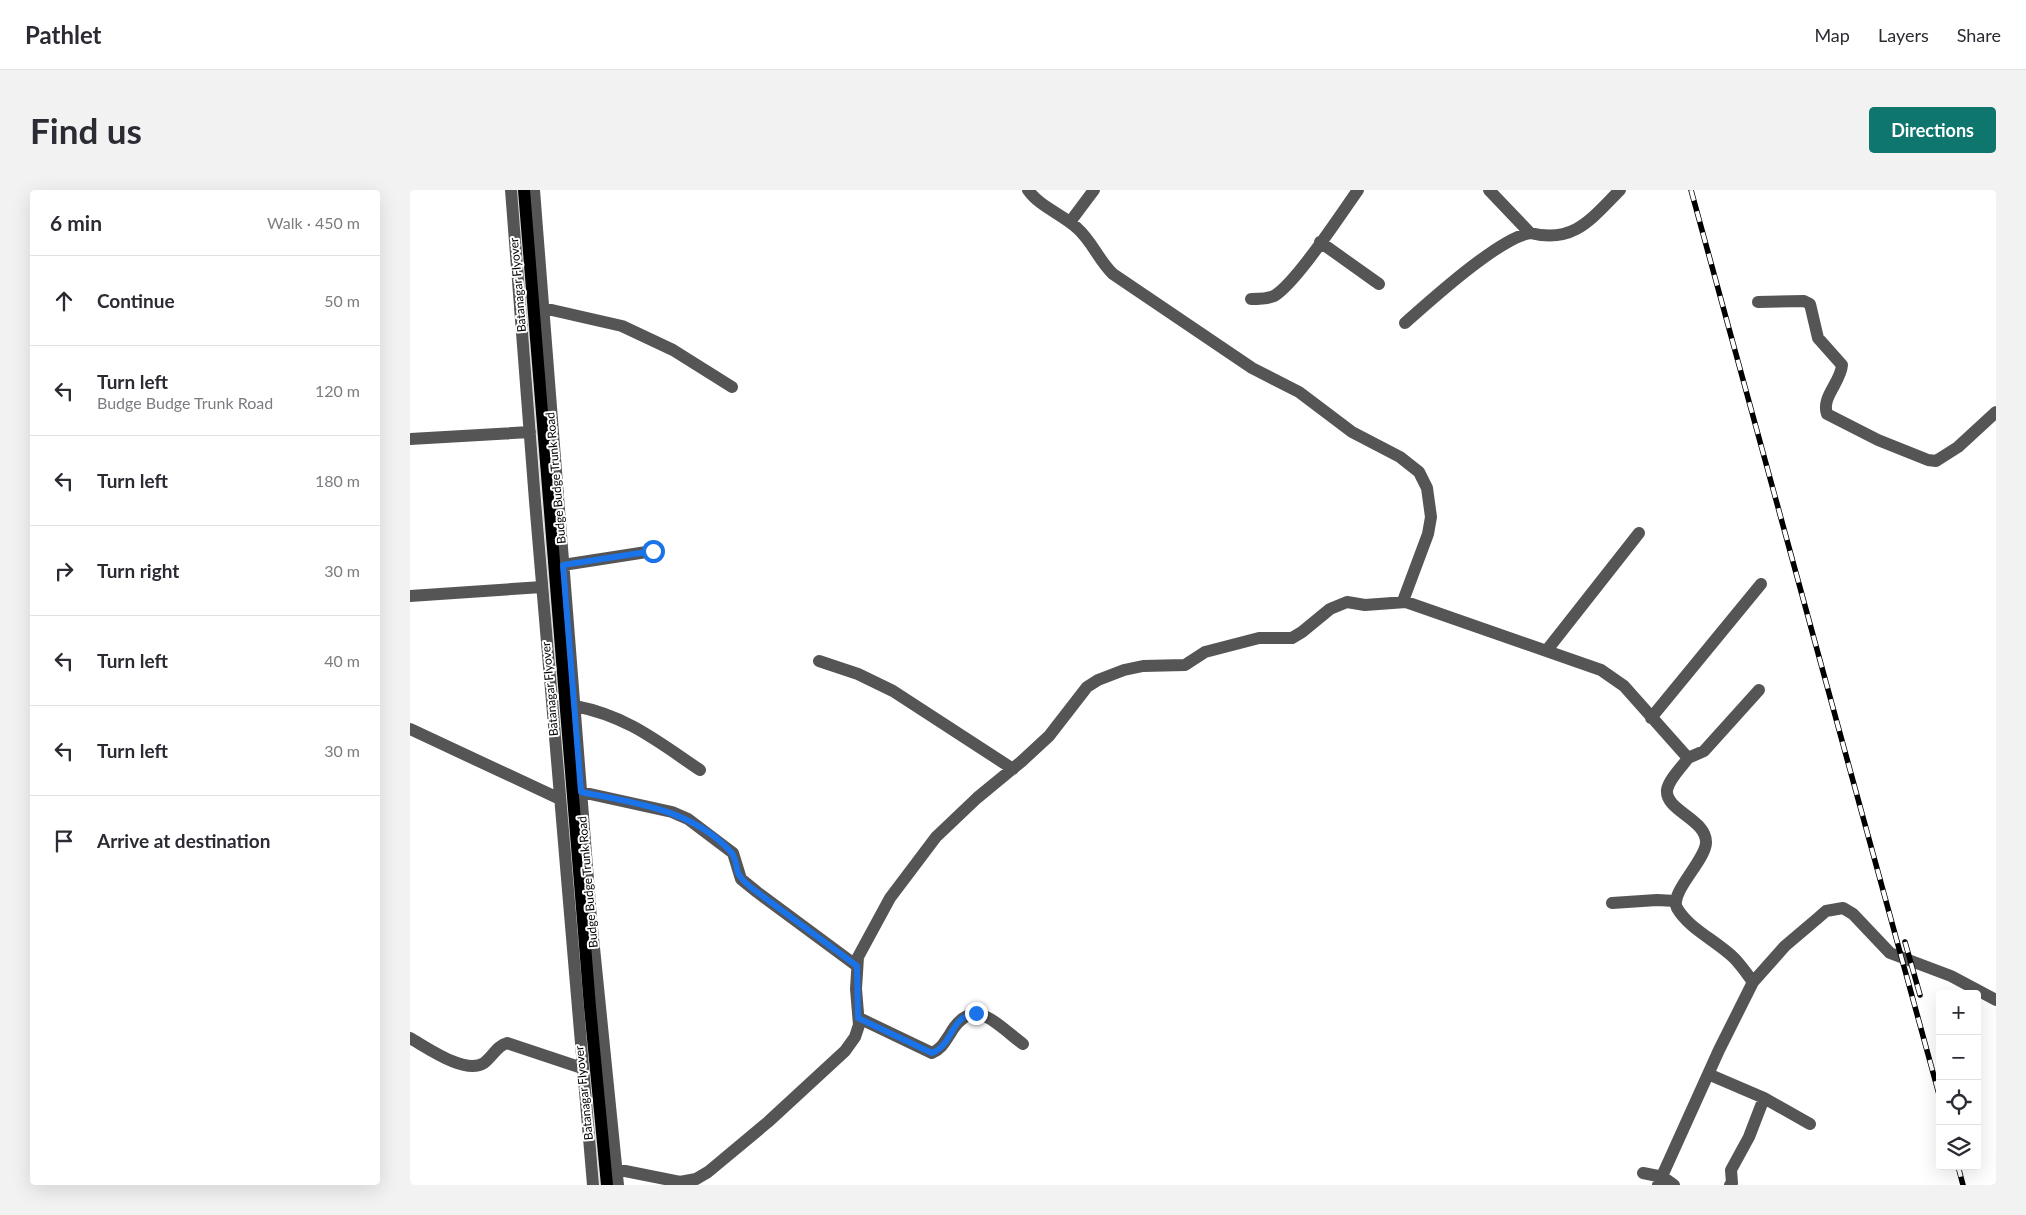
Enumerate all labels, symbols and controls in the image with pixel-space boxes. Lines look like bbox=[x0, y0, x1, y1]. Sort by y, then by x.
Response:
text: Pathlet bbox=[25, 20, 102, 49]
text: Map bbox=[1814, 24, 1850, 46]
text: Layers bbox=[1878, 24, 1929, 46]
text: Share bbox=[1957, 24, 2001, 46]
button: Directions bbox=[1869, 107, 1996, 153]
text: Find us bbox=[30, 109, 142, 151]
text: 6 min bbox=[50, 210, 102, 235]
text: Walk · 450 m bbox=[267, 213, 360, 232]
street label: Batanagar Flyover bbox=[506, 237, 529, 333]
icon: ahead bbox=[50, 287, 78, 315]
text: Continue bbox=[97, 289, 175, 312]
text: 50 m bbox=[324, 291, 360, 310]
text: Turn left bbox=[97, 370, 168, 393]
icon: left bbox=[50, 377, 78, 405]
text: 120 m bbox=[315, 381, 360, 400]
text: Budge Budge Trunk Road bbox=[97, 393, 273, 412]
street label: Budge Budge Trunk Road bbox=[542, 412, 569, 545]
icon: left bbox=[50, 467, 78, 495]
text: Turn left bbox=[97, 469, 168, 492]
text: 180 m bbox=[315, 471, 360, 490]
route start bbox=[642, 540, 665, 563]
icon: right bbox=[50, 557, 78, 585]
text: Turn right bbox=[97, 559, 179, 582]
text: 30 m bbox=[324, 561, 360, 580]
street label: Batanagar Flyover bbox=[538, 641, 561, 737]
icon: left bbox=[50, 647, 78, 675]
text: Turn left bbox=[97, 649, 168, 672]
text: 40 m bbox=[324, 651, 360, 670]
icon: left bbox=[50, 737, 78, 765]
text: Turn left bbox=[97, 739, 168, 762]
text: 30 m bbox=[324, 741, 360, 760]
street label: Budge Budge Trunk Road bbox=[574, 816, 601, 949]
icon: arrive bbox=[50, 827, 78, 855]
text: Arrive at destination bbox=[97, 829, 270, 852]
map controls bbox=[1936, 990, 1981, 1170]
button: + bbox=[1936, 990, 1981, 1035]
route end bbox=[965, 1002, 988, 1025]
button: − bbox=[1936, 1035, 1981, 1080]
street label: Batanagar Flyover bbox=[571, 1045, 596, 1141]
button: locate bbox=[1936, 1080, 1981, 1125]
button: layers bbox=[1936, 1125, 1981, 1170]

